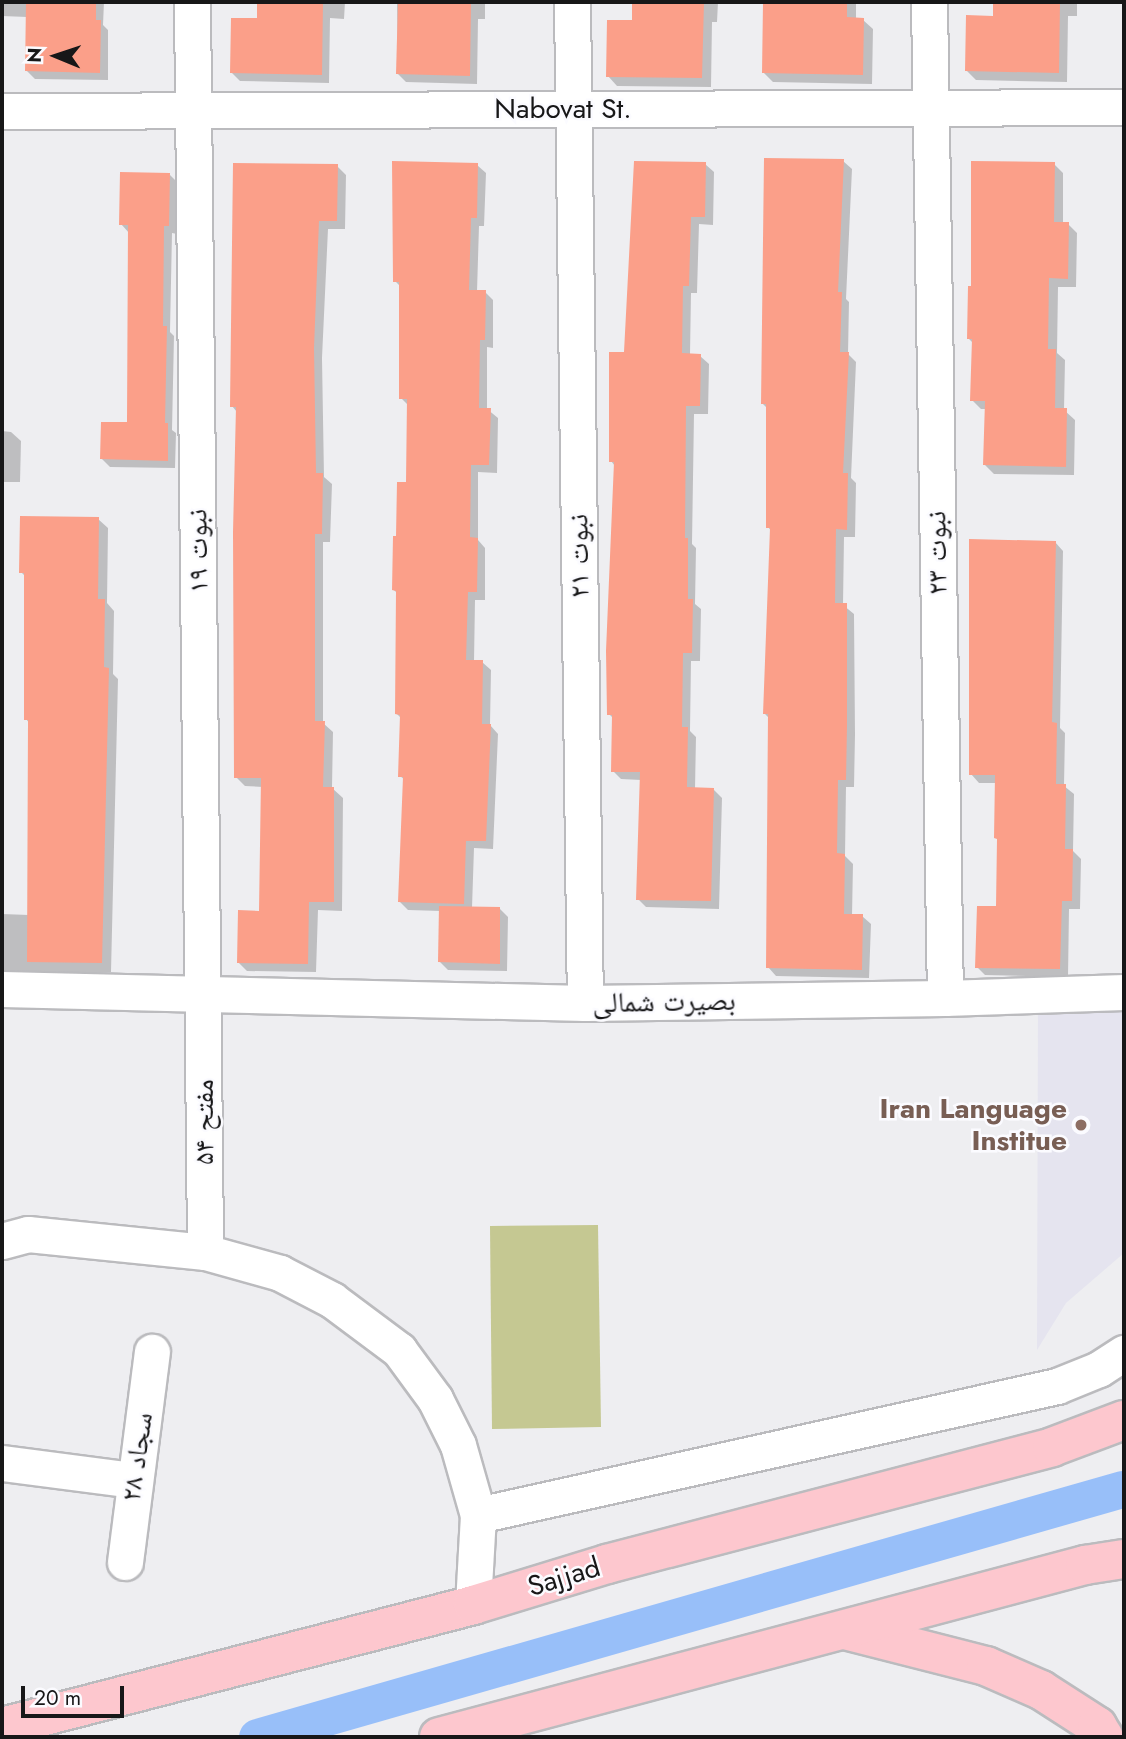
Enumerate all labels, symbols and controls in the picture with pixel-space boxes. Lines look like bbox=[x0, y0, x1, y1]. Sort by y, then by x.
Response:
north arrow bbox=[21, 21, 91, 91]
text: N bbox=[21, 47, 48, 63]
street label: Nabovat St. bbox=[494, 92, 632, 126]
street label: نبوت ۱۹ bbox=[180, 509, 216, 593]
street label: نبوت ۲۳ bbox=[919, 511, 955, 595]
street label: نبوت ۲۱ bbox=[561, 514, 597, 598]
street label: بصیرت شمالی bbox=[592, 984, 736, 1020]
street label: مفتح ۵۴ bbox=[187, 1079, 221, 1165]
place label: Iran Language Institue bbox=[880, 1092, 1067, 1158]
marker: Iran Language Institue bbox=[1073, 1117, 1089, 1133]
street label: سجاد ۲۸ bbox=[114, 1410, 160, 1504]
street label: Sajjad bbox=[524, 1550, 604, 1604]
scale bar bbox=[24, 1672, 128, 1716]
text: 20 m bbox=[34, 1683, 81, 1713]

